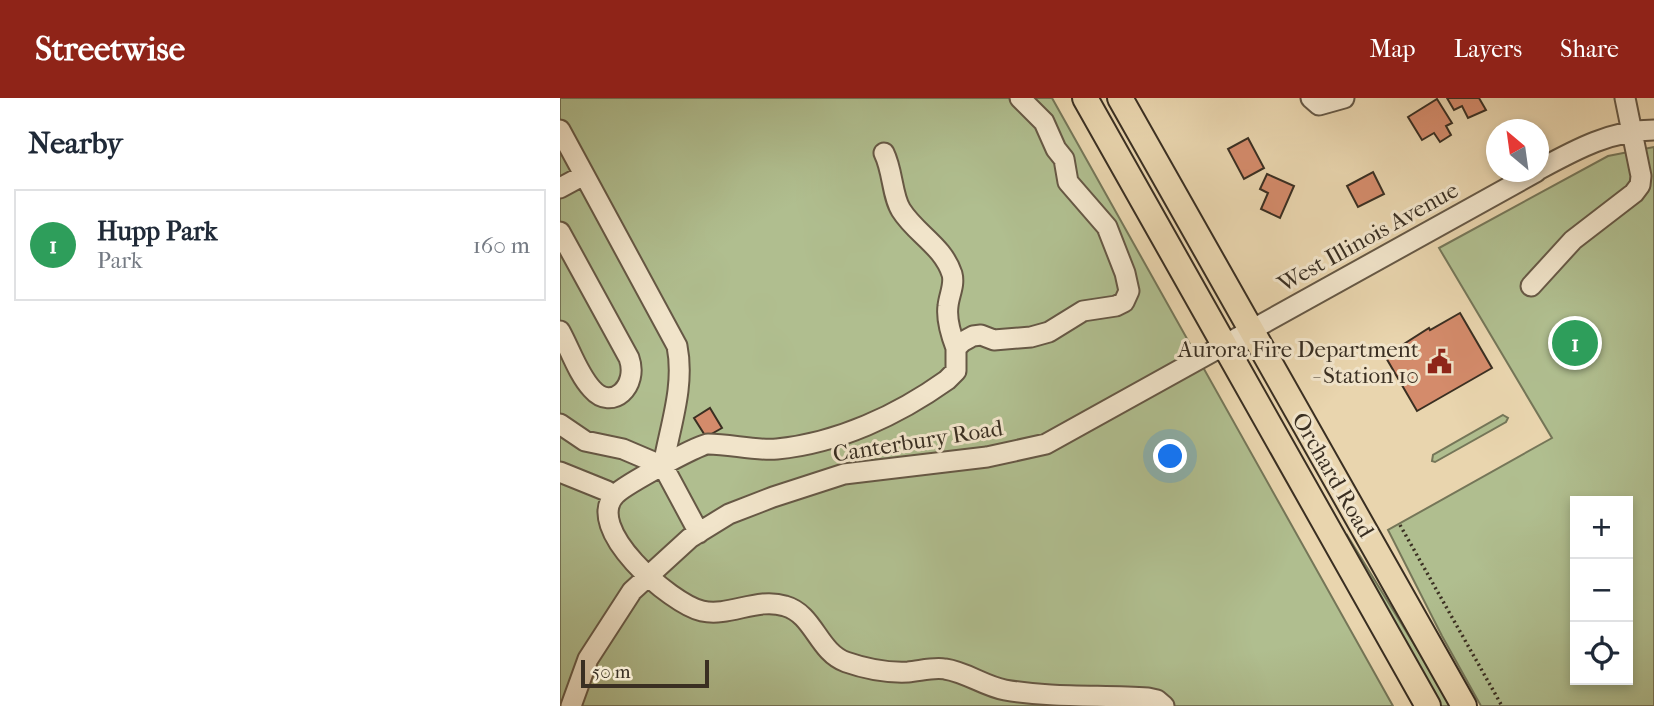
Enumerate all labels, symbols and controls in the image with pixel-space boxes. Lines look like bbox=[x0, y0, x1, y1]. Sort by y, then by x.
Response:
text: Streetwise bbox=[35, 30, 185, 69]
text: Map bbox=[1370, 35, 1416, 63]
text: Layers bbox=[1454, 35, 1522, 63]
text: Share bbox=[1560, 35, 1619, 63]
north arrow bbox=[1486, 119, 1549, 182]
text: Nearby bbox=[28, 126, 123, 161]
street label: West Illinois Avenue bbox=[1272, 176, 1463, 298]
text: Hupp Park bbox=[97, 216, 217, 247]
text: 1 bbox=[49, 232, 57, 259]
text: 160 m bbox=[473, 232, 530, 259]
text: Park bbox=[97, 247, 143, 274]
pin: 1 bbox=[1552, 317, 1598, 369]
place label: Aurora Fire Department - Station 10 bbox=[1177, 336, 1419, 389]
public building icon: Aurora Fire Department - Station 10 bbox=[1425, 348, 1453, 376]
street label: Orchard Road bbox=[1286, 408, 1380, 543]
street label: Canterbury Road bbox=[831, 414, 1005, 468]
your location bbox=[1153, 439, 1187, 473]
map controls bbox=[1570, 496, 1633, 685]
button: + bbox=[1570, 496, 1633, 559]
button: − bbox=[1570, 559, 1633, 622]
button: locate bbox=[1570, 622, 1633, 685]
scale bar bbox=[581, 657, 709, 689]
text: 50 m bbox=[592, 661, 631, 683]

